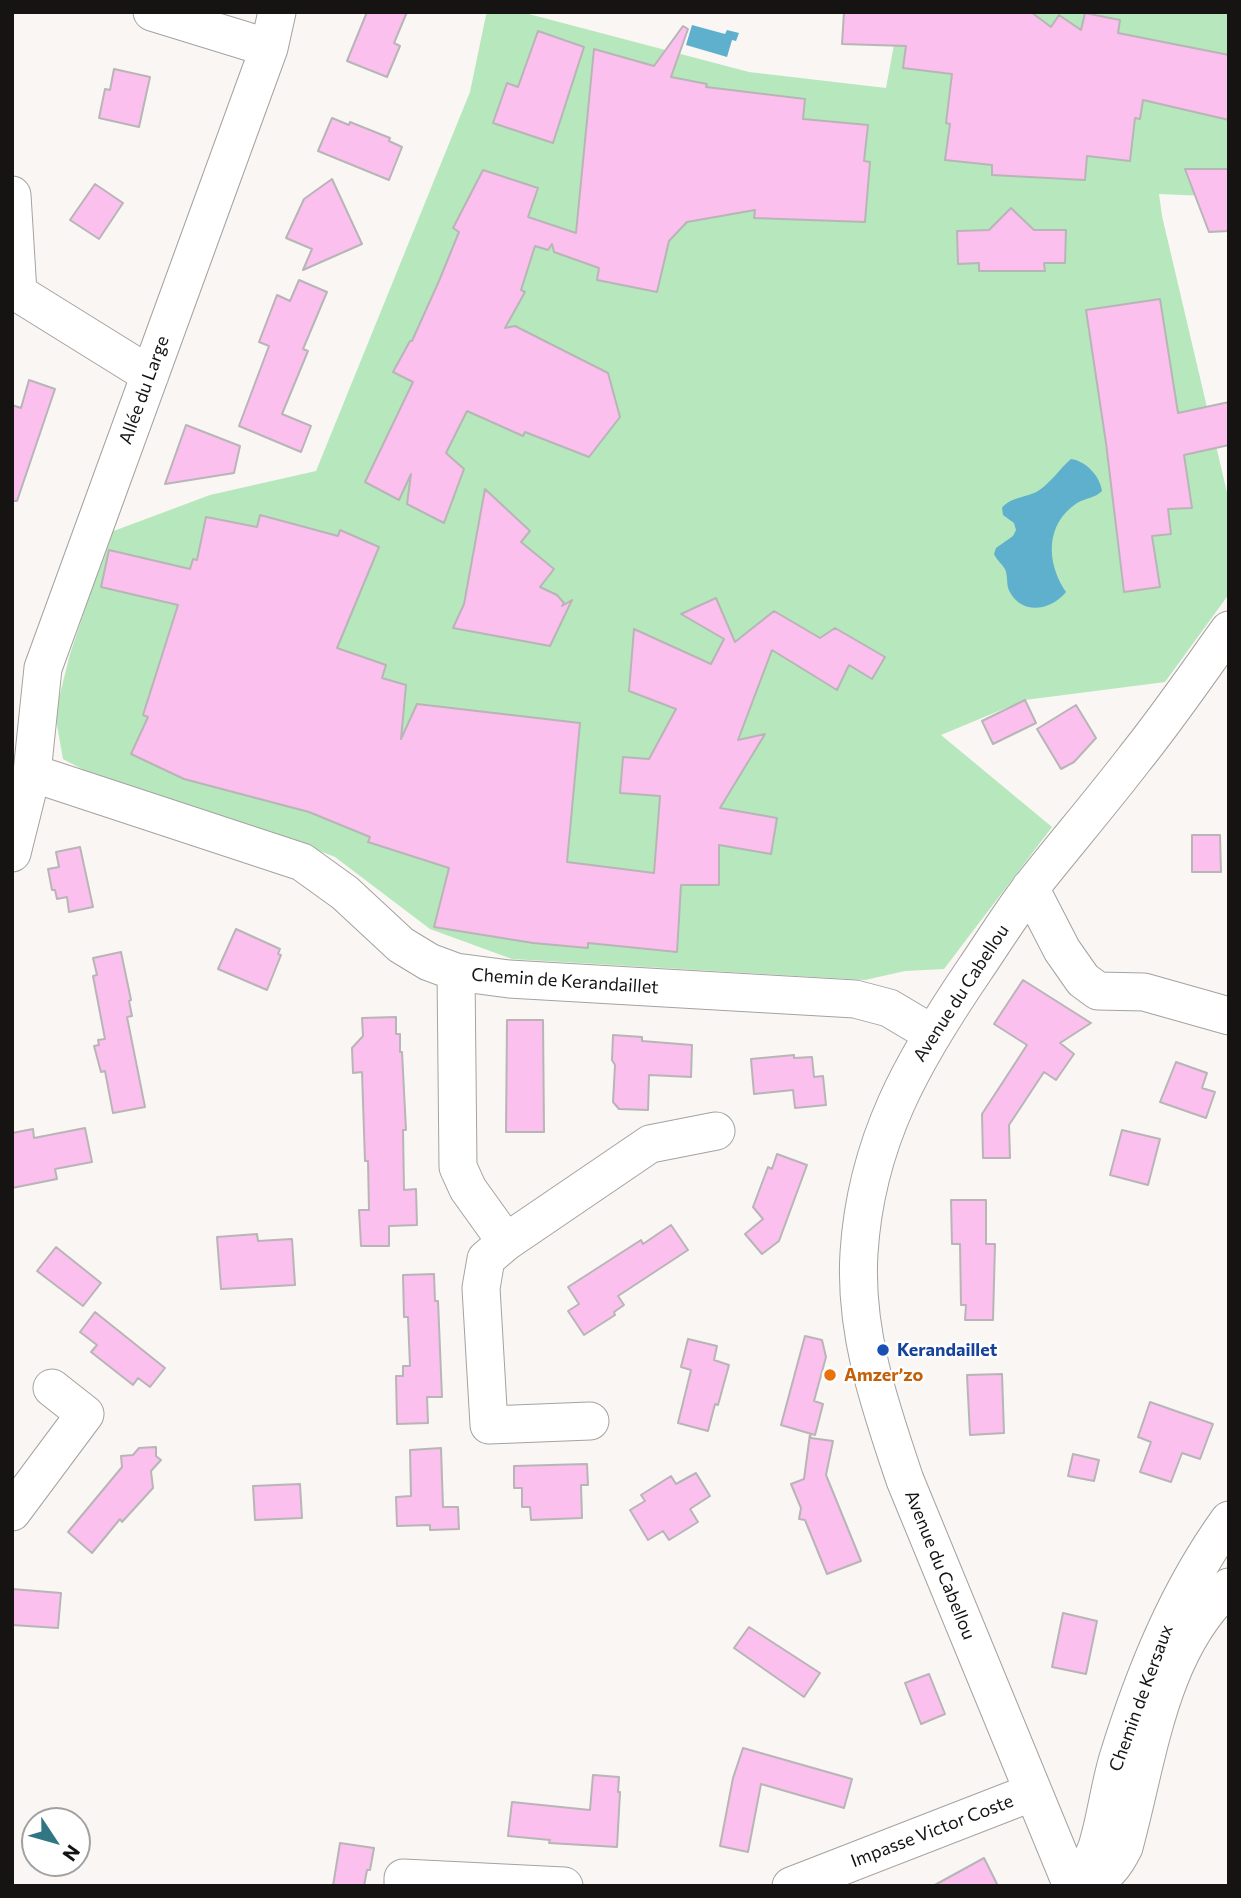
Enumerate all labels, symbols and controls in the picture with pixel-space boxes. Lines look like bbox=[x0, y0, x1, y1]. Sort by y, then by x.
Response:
street label: Allée du Large bbox=[114, 333, 174, 447]
street label: Avenue du Cabellou bbox=[909, 920, 1013, 1066]
street label: Chemin de Kerandaillet bbox=[471, 964, 659, 998]
place label: Kerandaillet bbox=[897, 1339, 997, 1361]
marker: Kerandaillet bbox=[875, 1342, 891, 1358]
place label: Amzer’zo bbox=[844, 1364, 923, 1386]
marker: Amzer’zo bbox=[822, 1367, 838, 1383]
street label: Avenue du Cabellou bbox=[900, 1487, 980, 1643]
street label: Chemin de Kersaux bbox=[1104, 1622, 1178, 1774]
street label: Impasse Victor Coste bbox=[848, 1790, 1016, 1872]
north arrow bbox=[21, 1807, 91, 1877]
text: N bbox=[58, 1841, 85, 1866]

